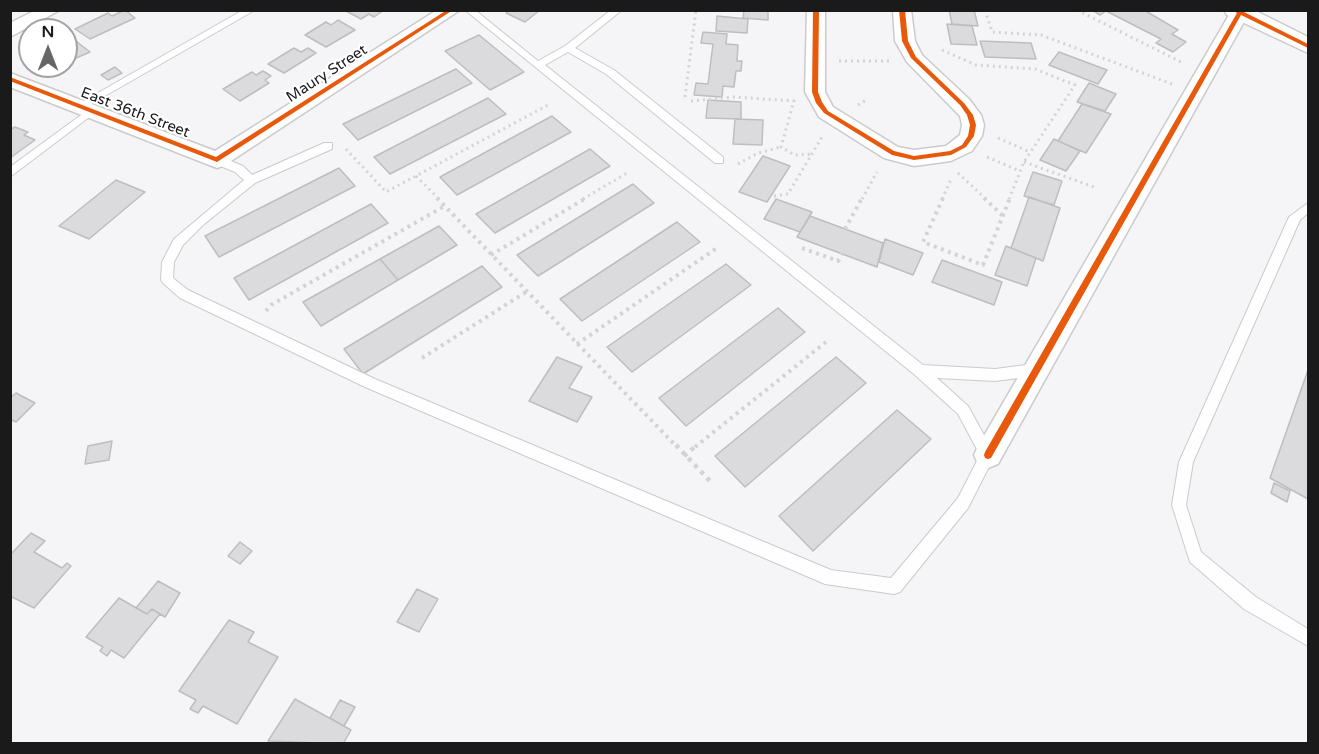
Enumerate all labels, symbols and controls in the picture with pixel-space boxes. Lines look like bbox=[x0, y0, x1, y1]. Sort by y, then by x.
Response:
north arrow bbox=[18, 18, 78, 78]
text: N bbox=[42, 22, 54, 42]
street label: Maury Street bbox=[283, 41, 371, 107]
street label: East 36th Street bbox=[78, 84, 192, 142]

